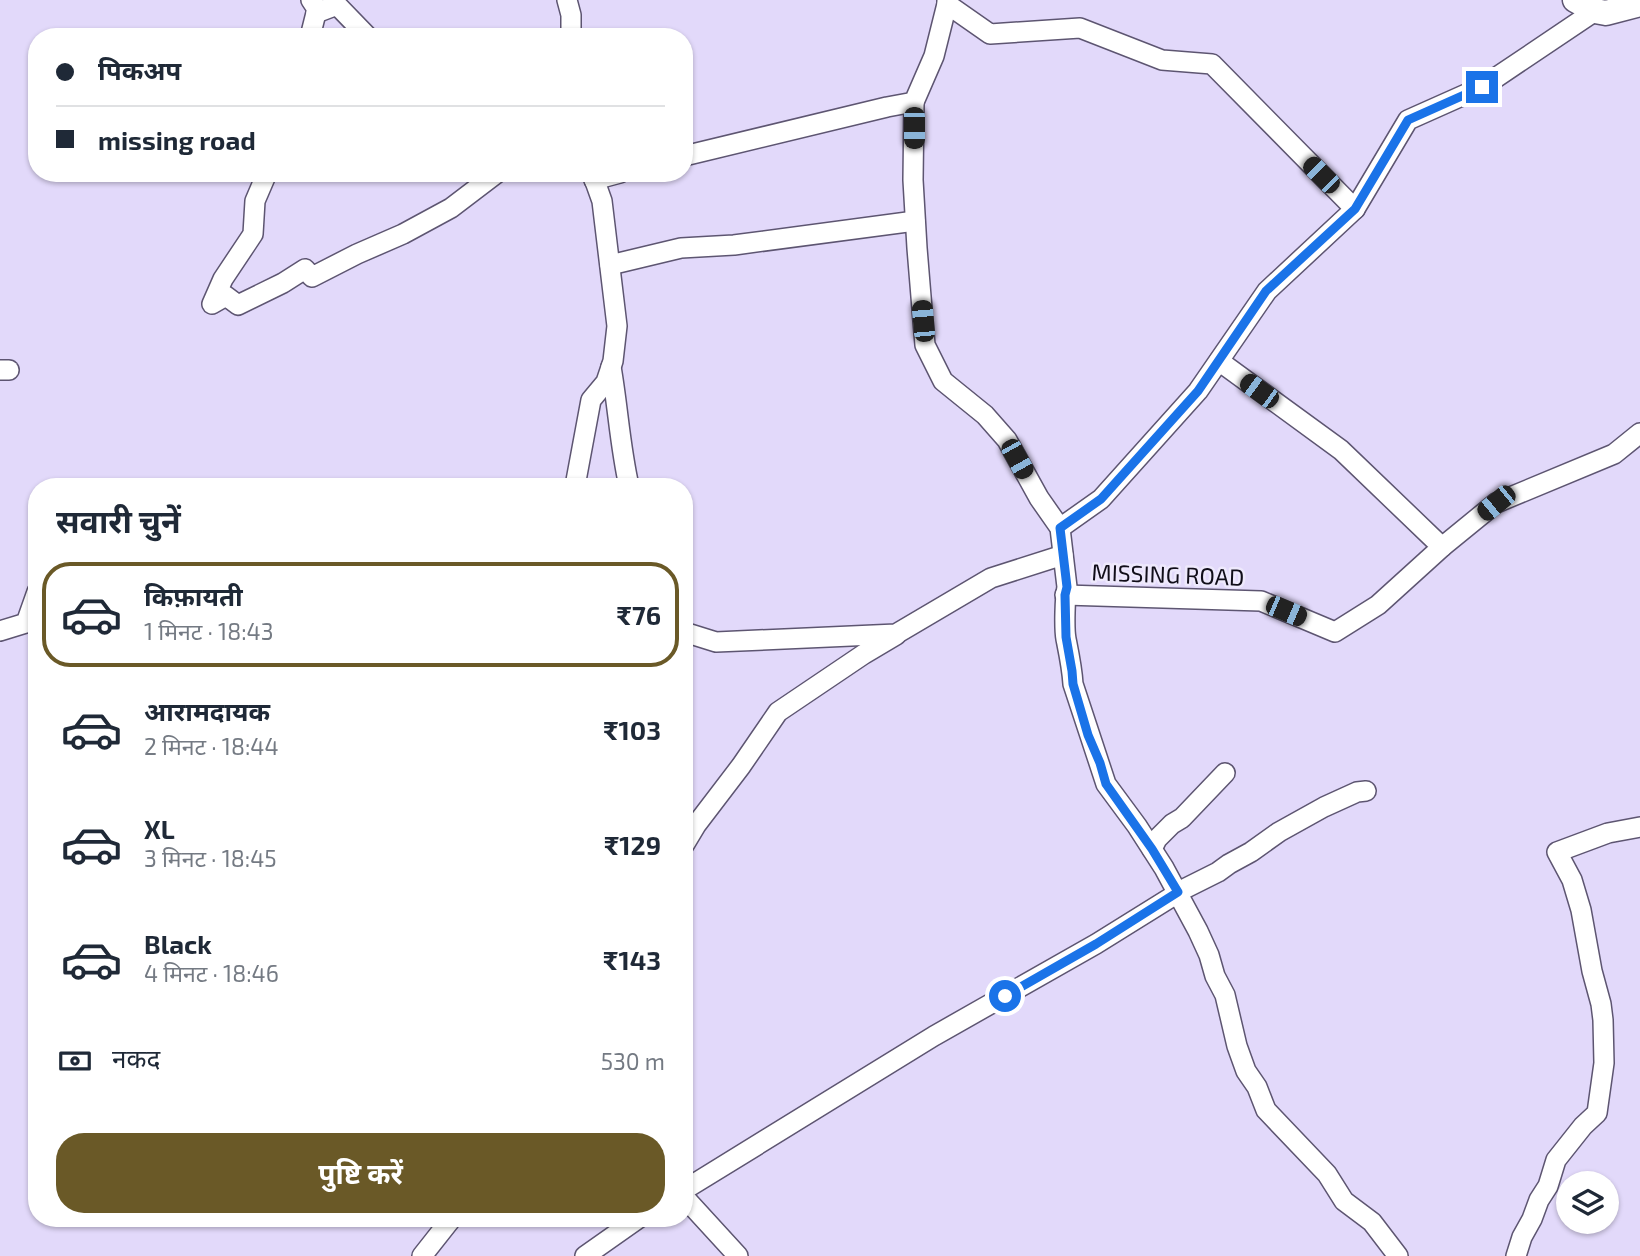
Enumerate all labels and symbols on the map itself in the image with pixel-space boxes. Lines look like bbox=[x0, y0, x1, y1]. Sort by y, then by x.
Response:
route end bbox=[1466, 71, 1498, 103]
car bbox=[904, 107, 925, 149]
car bbox=[1299, 153, 1344, 197]
car bbox=[911, 299, 936, 343]
car bbox=[1236, 370, 1283, 412]
car bbox=[998, 436, 1037, 482]
car bbox=[1474, 482, 1519, 524]
street label: MISSING ROAD bbox=[1091, 557, 1245, 591]
car bbox=[1263, 593, 1310, 629]
route start bbox=[989, 980, 1021, 1012]

